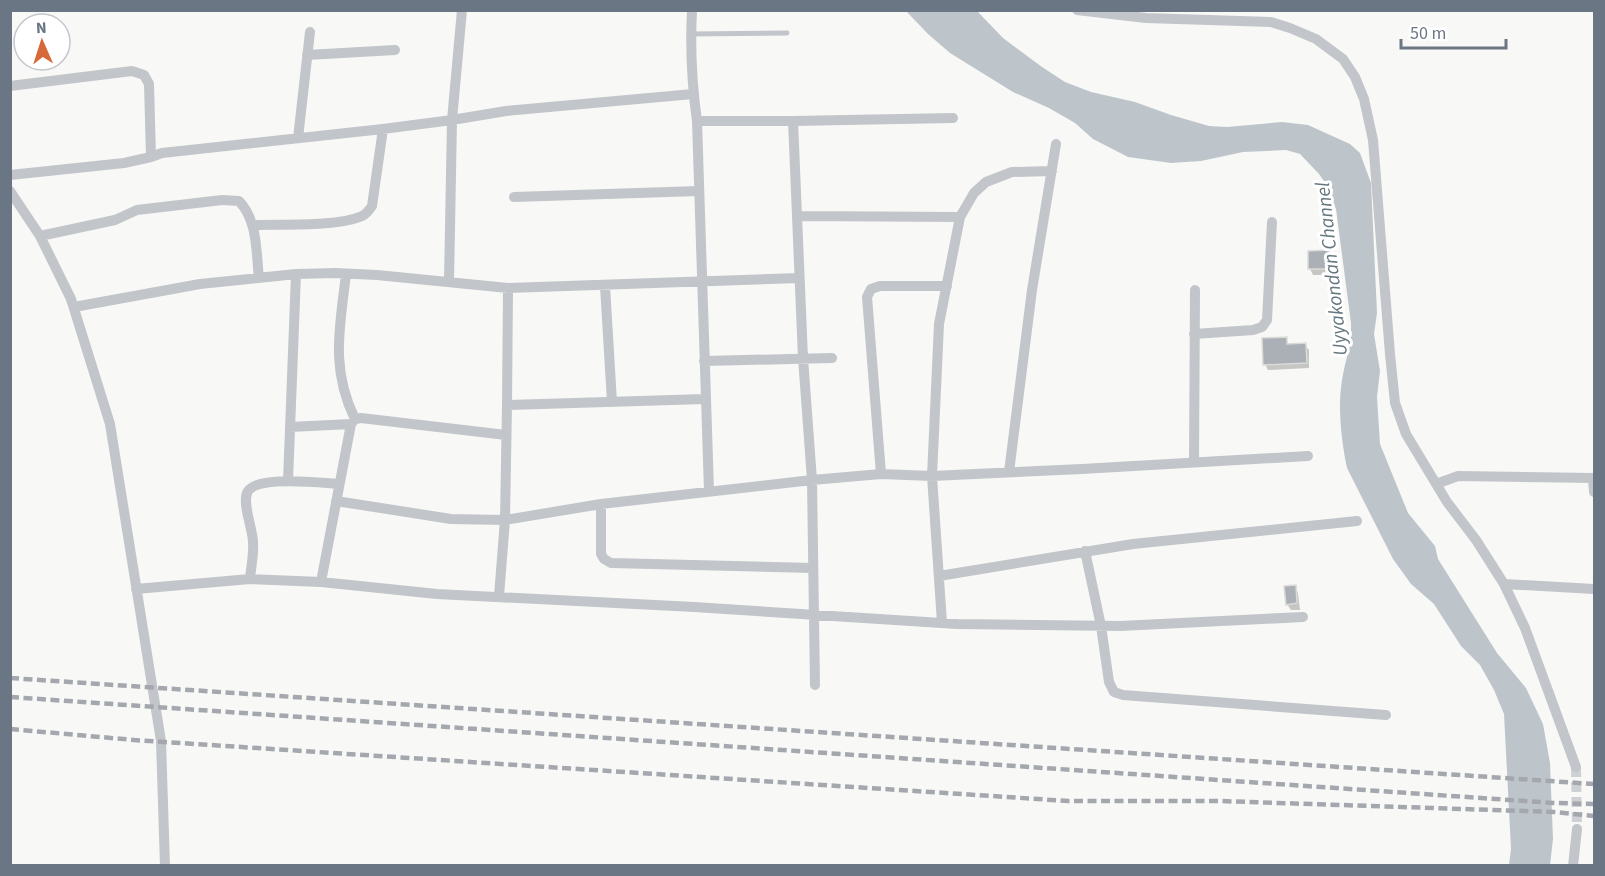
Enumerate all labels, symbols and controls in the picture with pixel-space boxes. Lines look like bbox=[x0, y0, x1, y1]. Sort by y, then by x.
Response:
north arrow bbox=[12, 12, 72, 72]
scale bar bbox=[1401, 12, 1506, 50]
text: N bbox=[35, 17, 47, 39]
text: 50 m bbox=[1410, 21, 1446, 46]
water label: Uyyakondan Channel bbox=[1309, 181, 1355, 357]

